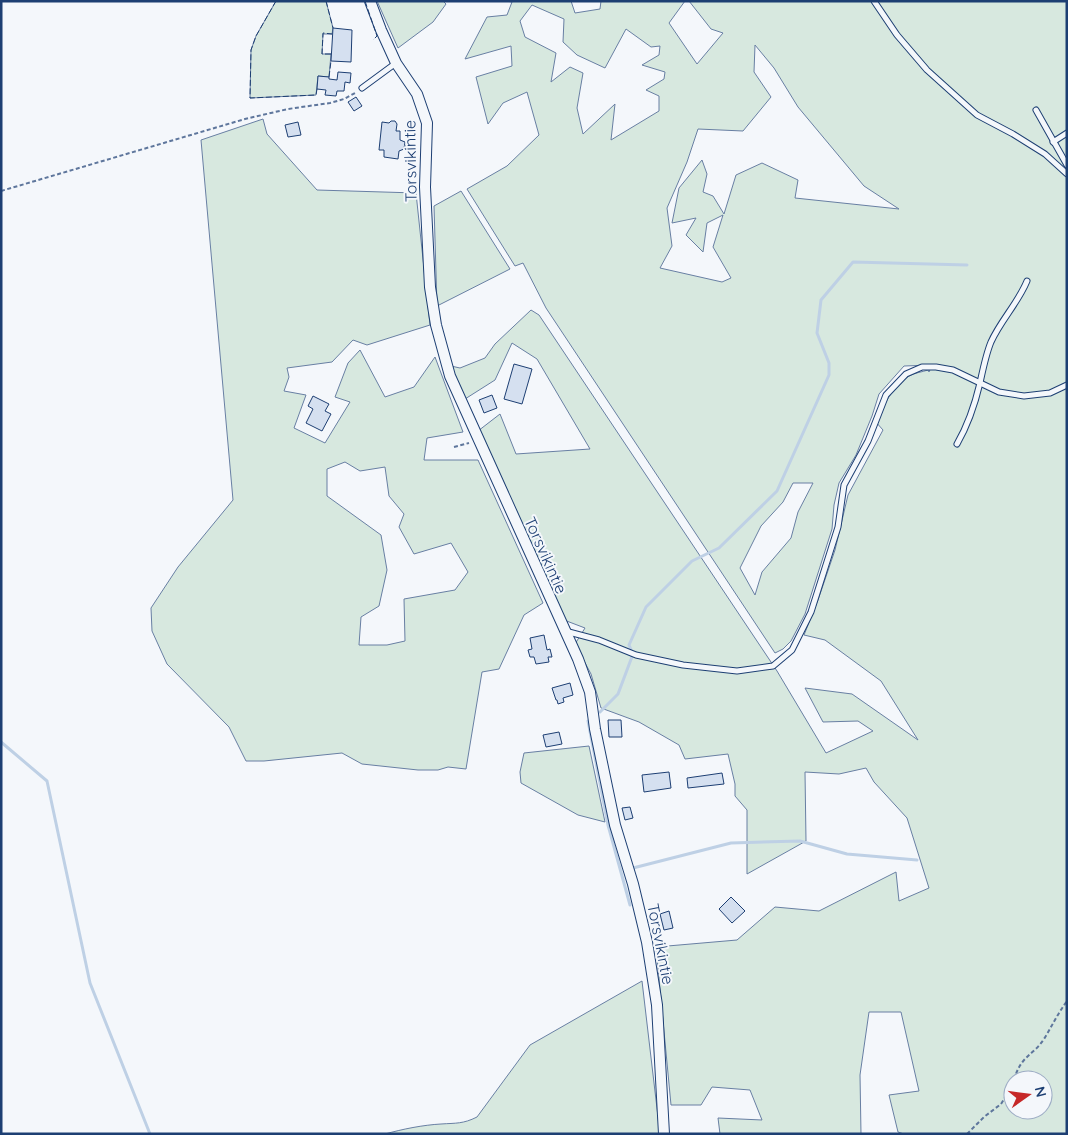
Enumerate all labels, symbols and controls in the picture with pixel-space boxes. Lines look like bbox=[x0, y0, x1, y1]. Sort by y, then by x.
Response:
street label: Torsvikintie bbox=[399, 120, 421, 202]
street label: Torsvikintie bbox=[520, 513, 572, 597]
street label: Torsvikintie bbox=[643, 902, 679, 986]
north arrow bbox=[1003, 1070, 1053, 1120]
text: N bbox=[1031, 1085, 1051, 1099]

